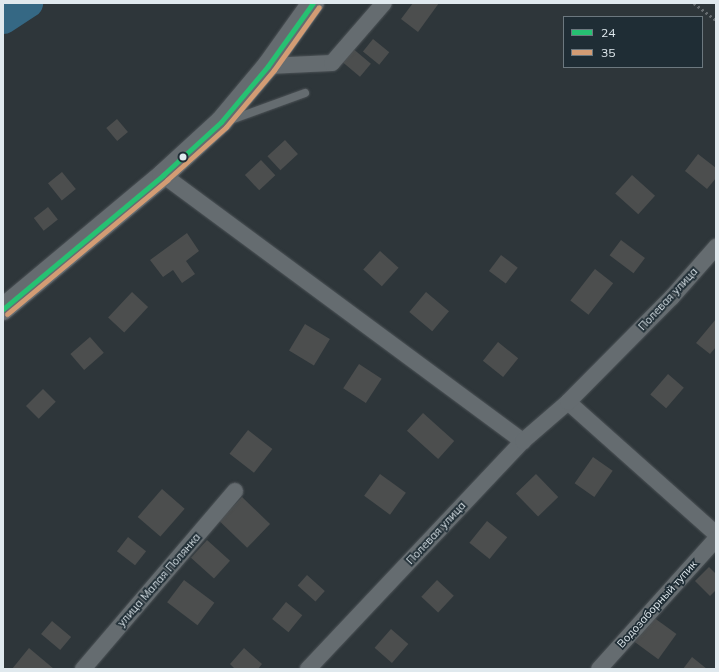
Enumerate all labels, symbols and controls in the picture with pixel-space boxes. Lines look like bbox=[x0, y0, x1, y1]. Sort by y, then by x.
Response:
legend bbox=[563, 16, 703, 68]
text: 24 bbox=[601, 25, 615, 40]
text: 35 bbox=[601, 45, 615, 60]
unlabelled marker bbox=[178, 152, 188, 162]
street label: Полевая улица bbox=[636, 265, 700, 333]
street label: Полевая улица bbox=[404, 499, 468, 567]
street label: улица Малая Полянка bbox=[115, 531, 203, 629]
street label: Водозаборный тупик bbox=[614, 558, 700, 650]

